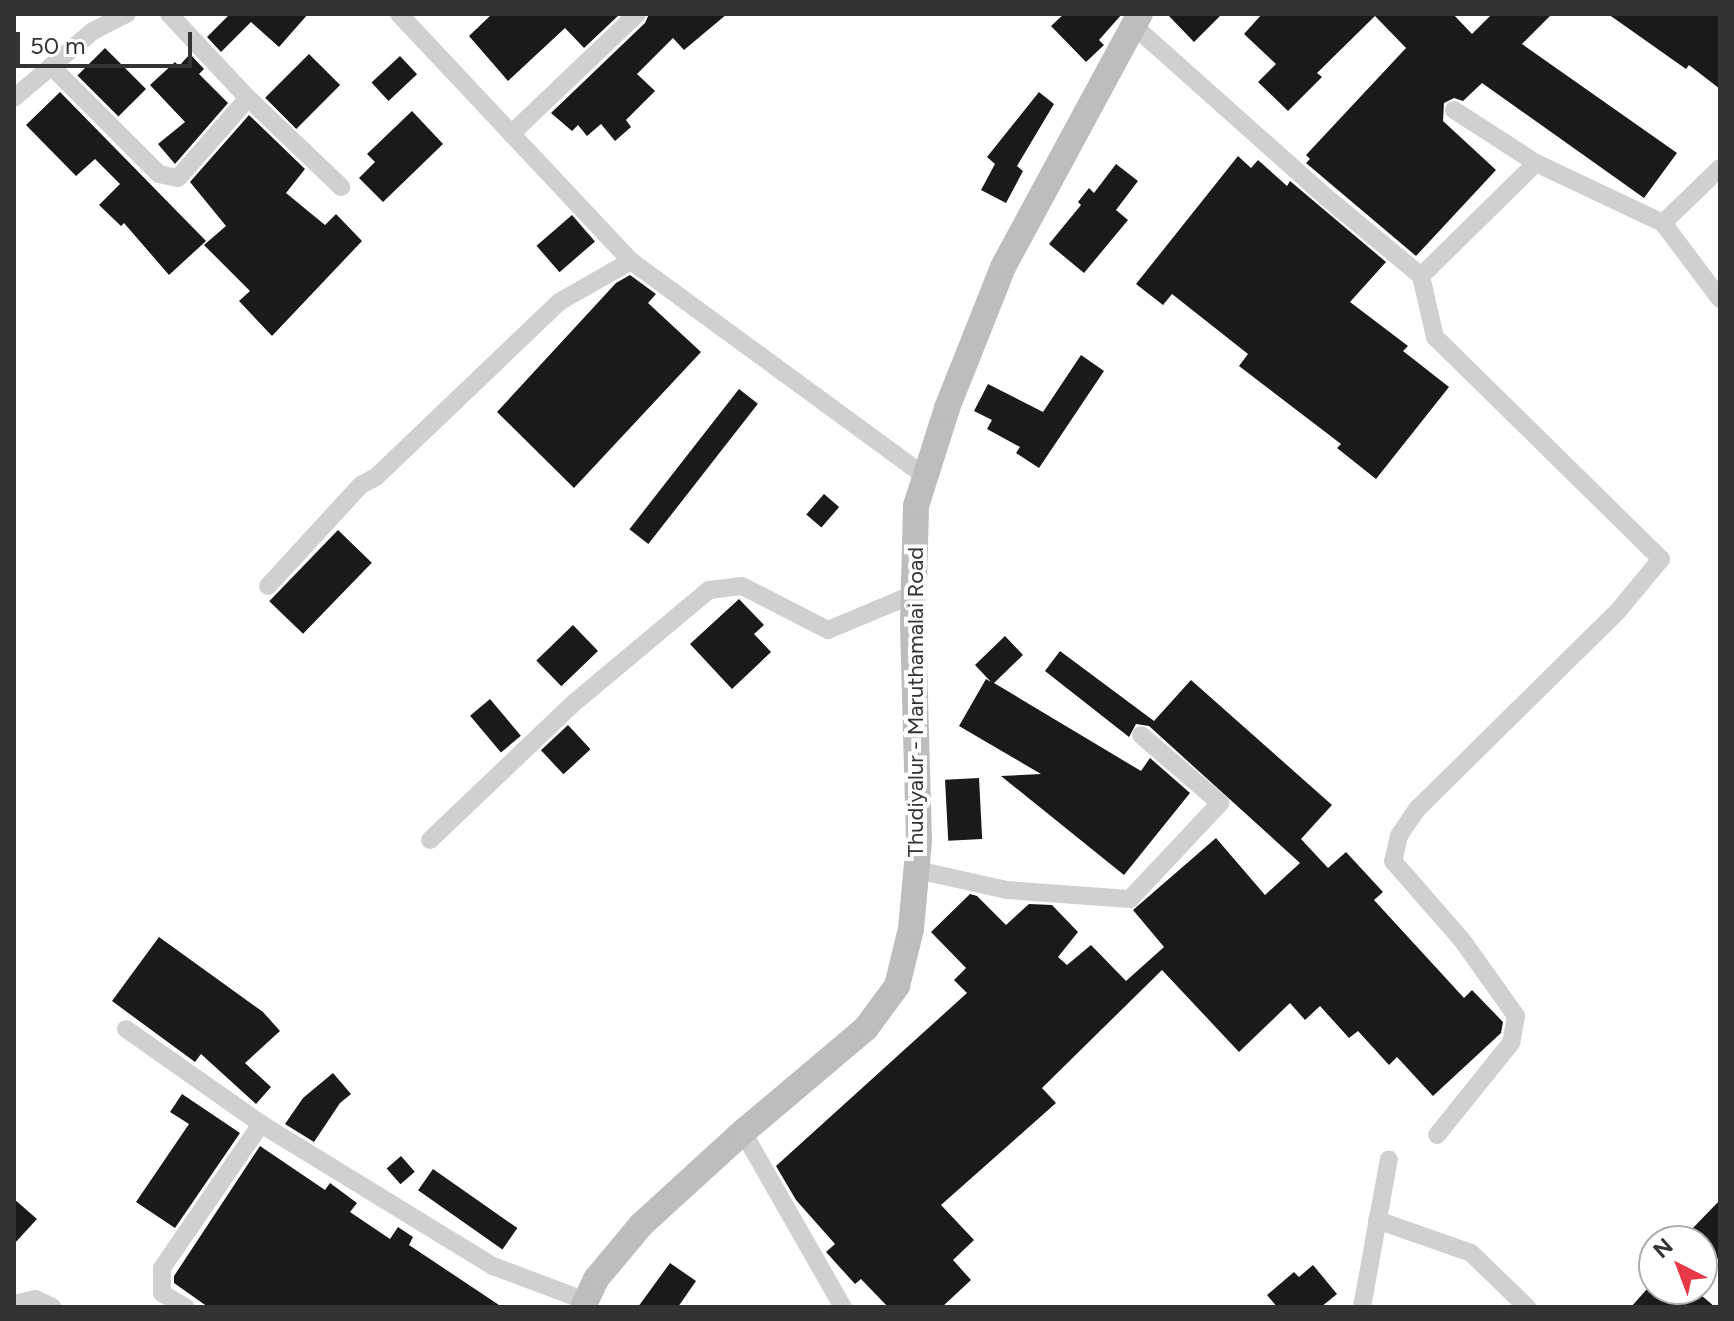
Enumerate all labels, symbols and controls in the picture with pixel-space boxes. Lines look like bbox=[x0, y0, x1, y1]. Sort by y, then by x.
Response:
scale bar bbox=[20, 16, 196, 66]
text: 50 m bbox=[30, 31, 86, 60]
street label: Thudiyalur - Maruthamalai Road bbox=[903, 547, 929, 857]
north arrow bbox=[1638, 1225, 1718, 1305]
text: N bbox=[1648, 1233, 1678, 1264]

